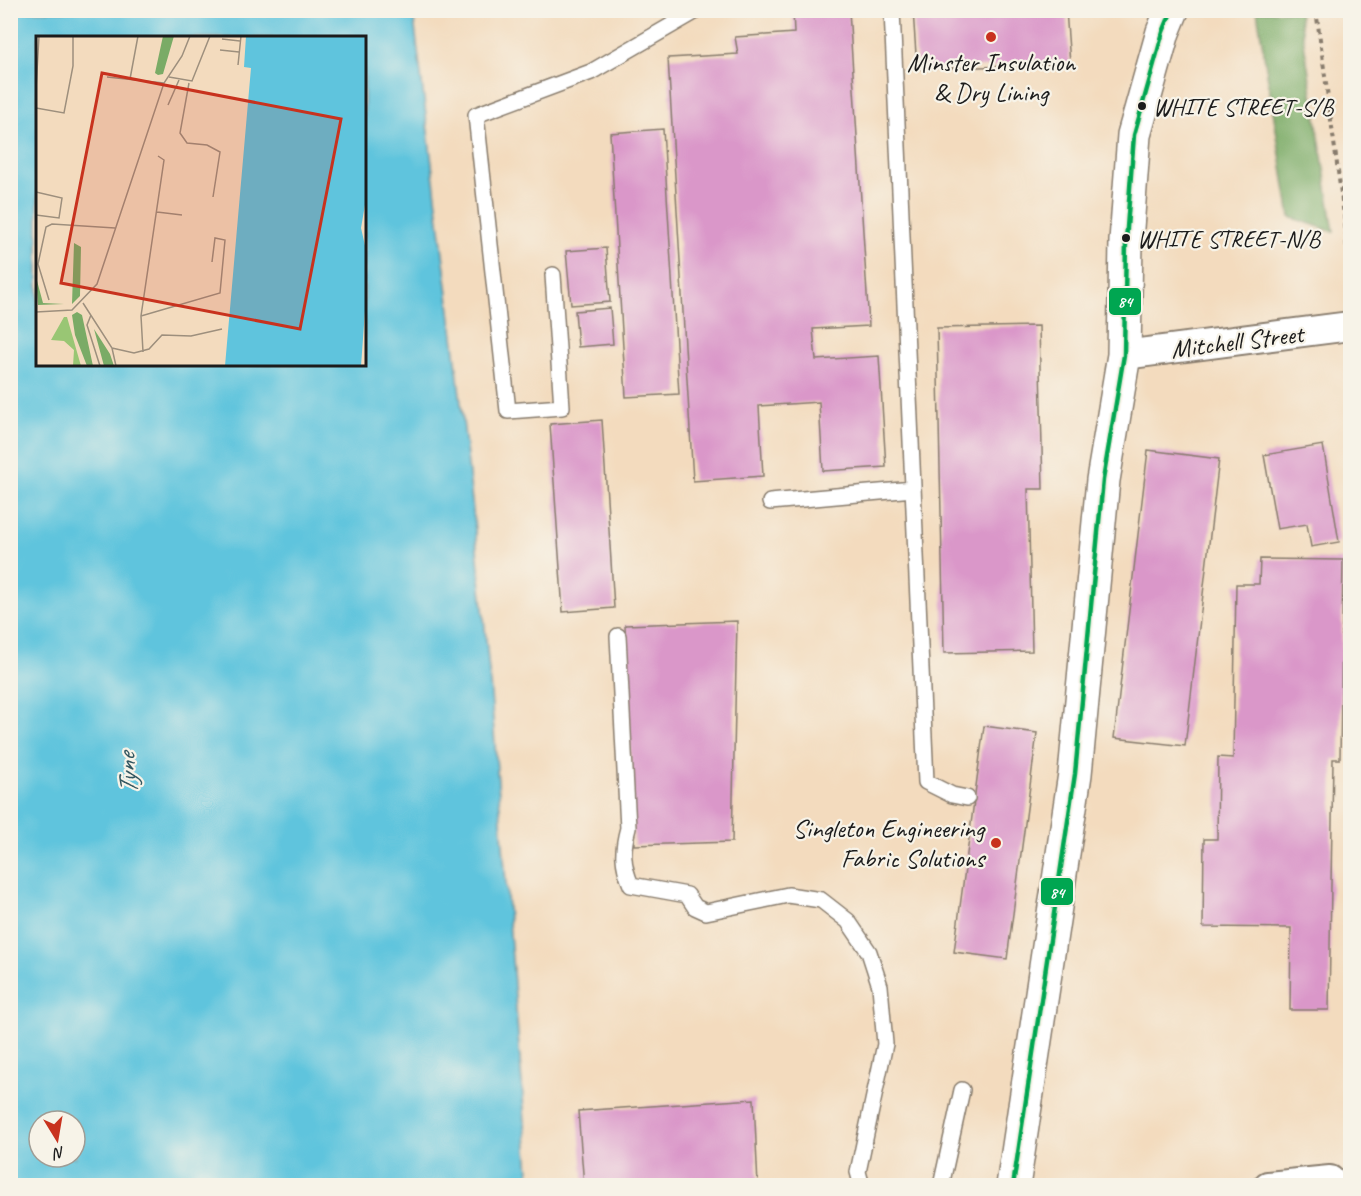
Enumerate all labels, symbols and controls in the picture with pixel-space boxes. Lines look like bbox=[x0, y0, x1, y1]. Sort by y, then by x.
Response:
marker: Minster Insulation & Dry Lining bbox=[984, 30, 998, 44]
inset map bbox=[36, 36, 366, 366]
place label: Minster Insulation & Dry Lining bbox=[907, 46, 1076, 109]
place label: WHITE STREET-S/B bbox=[1153, 92, 1335, 122]
marker: WHITE STREET-S/B bbox=[1136, 100, 1148, 112]
place label: WHITE STREET-N/B bbox=[1137, 224, 1321, 254]
marker: WHITE STREET-N/B bbox=[1120, 232, 1132, 244]
line badge: 84 bbox=[1108, 287, 1142, 316]
text: 84 bbox=[1118, 292, 1134, 312]
street label: Mitchell Street bbox=[1169, 317, 1307, 366]
water label: Tyne bbox=[108, 748, 145, 796]
place label: Singleton Engineering Fabric Solutions bbox=[793, 812, 986, 875]
marker: Singleton Engineering Fabric Solutions bbox=[989, 836, 1003, 850]
line badge: 84 bbox=[1040, 877, 1074, 906]
text: 84 bbox=[1050, 883, 1066, 903]
north arrow bbox=[27, 1109, 87, 1169]
text: N bbox=[50, 1142, 66, 1164]

